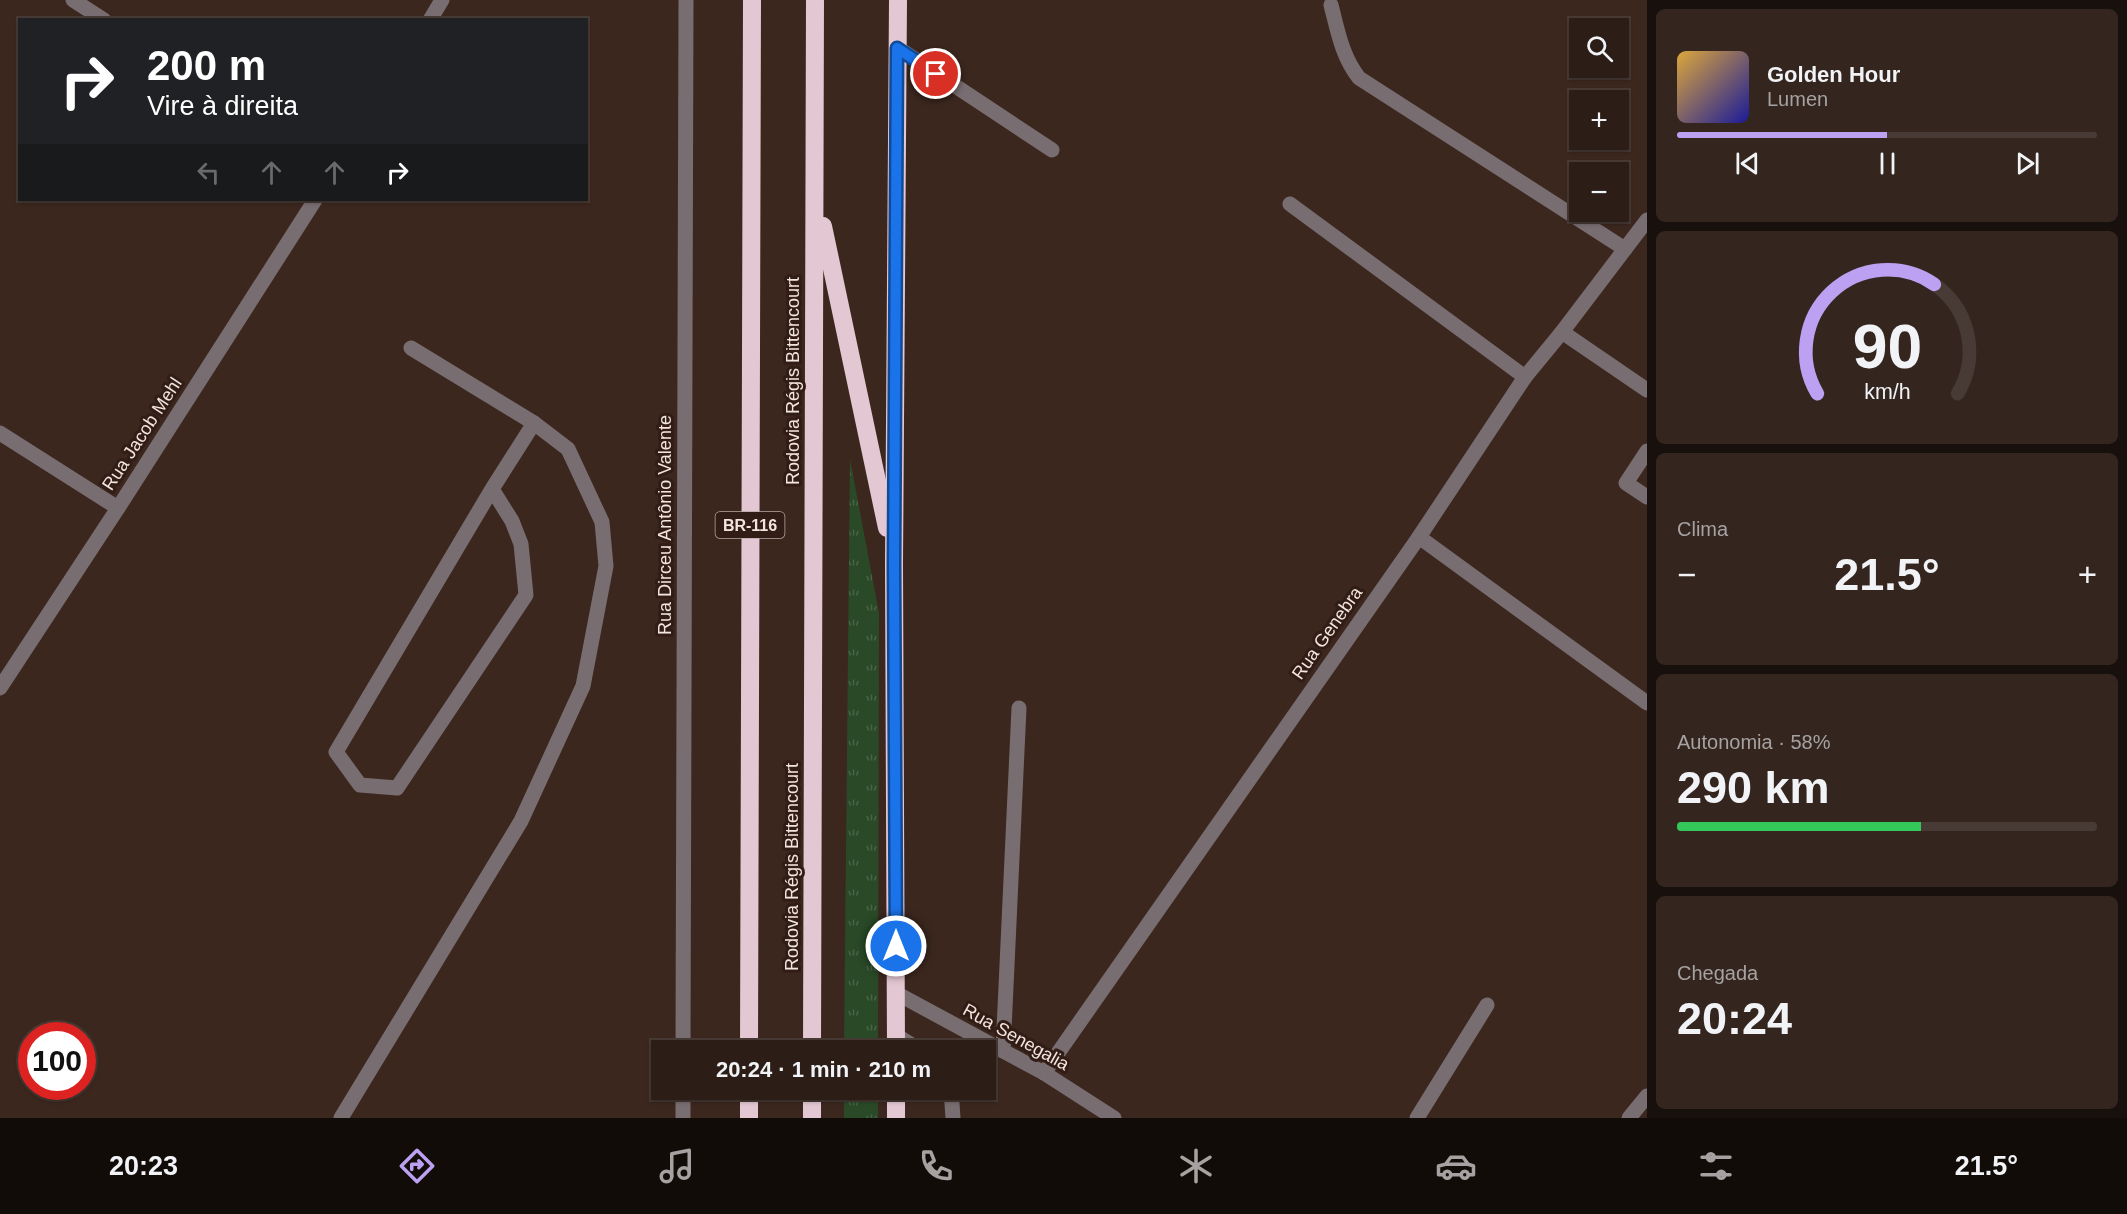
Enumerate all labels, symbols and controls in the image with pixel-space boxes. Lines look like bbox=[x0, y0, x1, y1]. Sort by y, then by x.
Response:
map controls bbox=[1569, 18, 1629, 222]
button: search bbox=[1569, 18, 1629, 78]
icon: right bbox=[48, 42, 126, 120]
text: 200 m bbox=[147, 42, 266, 89]
pin bbox=[910, 48, 961, 99]
icon: arrive bbox=[919, 57, 952, 90]
text: Golden Hour bbox=[1767, 62, 1900, 87]
text: Lumen bbox=[1767, 88, 1828, 110]
button: + bbox=[1569, 90, 1629, 150]
text: Vire à direita bbox=[147, 91, 298, 121]
icon: previous bbox=[1731, 147, 1764, 180]
icon: pause bbox=[1871, 147, 1904, 180]
icon: next bbox=[2011, 147, 2044, 180]
icon: left bbox=[192, 156, 225, 189]
icon: ahead bbox=[255, 156, 288, 189]
icon: ahead bbox=[318, 156, 351, 189]
icon: right bbox=[381, 156, 414, 189]
button: − bbox=[1569, 162, 1629, 222]
street label: Rodovia Régis Bittencourt bbox=[783, 277, 803, 485]
text: 90 bbox=[1852, 312, 1922, 381]
street label: Rua Jacob Mehl bbox=[98, 374, 186, 494]
text: km/h bbox=[1864, 381, 1910, 405]
street label: Rua Dirceu Antônio Valente bbox=[655, 415, 675, 635]
road number: BR-116 bbox=[716, 512, 784, 538]
text: Clima bbox=[1677, 518, 1728, 540]
text: 21.5° bbox=[1834, 549, 1940, 600]
text: − bbox=[1677, 556, 1696, 593]
text: + bbox=[2078, 556, 2097, 593]
street label: Rua Genebra bbox=[1288, 582, 1367, 683]
text: Autonomia · 58% bbox=[1677, 731, 1830, 753]
text: 290 km bbox=[1677, 762, 1830, 813]
street label: Rodovia Régis Bittencourt bbox=[782, 763, 802, 971]
position arrow bbox=[864, 914, 928, 978]
text: Chegada bbox=[1677, 962, 1758, 984]
text: 20:24 bbox=[1677, 993, 1792, 1044]
street label: Rua Senegalia bbox=[960, 1000, 1073, 1075]
speed limit sign: 100 bbox=[18, 1022, 96, 1100]
text: 20:24 · 1 min · 210 m bbox=[716, 1057, 931, 1082]
icon: directions bbox=[396, 1145, 438, 1187]
icon: music bbox=[656, 1145, 698, 1187]
icon: phone bbox=[915, 1145, 957, 1187]
icon: climate bbox=[1175, 1145, 1217, 1187]
icon: car bbox=[1435, 1145, 1477, 1187]
icon: filters bbox=[1695, 1145, 1737, 1187]
text: 20:23 bbox=[109, 1151, 178, 1181]
text: 21.5° bbox=[1955, 1151, 2018, 1181]

